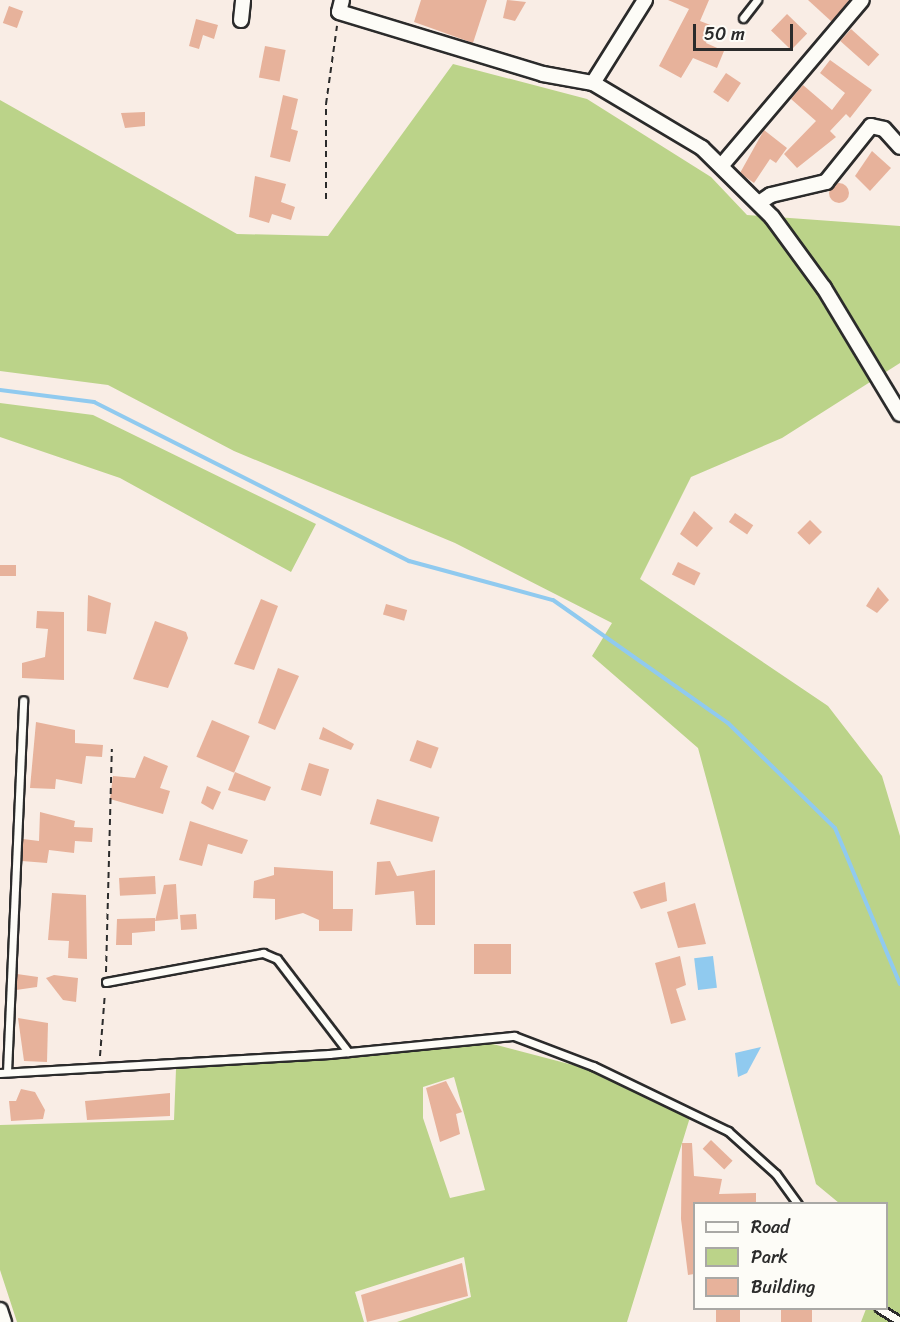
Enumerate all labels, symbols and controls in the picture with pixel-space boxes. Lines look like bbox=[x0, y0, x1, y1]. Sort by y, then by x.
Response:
scale bar bbox=[696, 12, 796, 50]
text: 50 m bbox=[704, 18, 745, 50]
legend bbox=[693, 1202, 888, 1310]
text: Road bbox=[751, 1211, 790, 1243]
text: Park bbox=[751, 1241, 788, 1273]
text: Building bbox=[751, 1271, 815, 1303]

